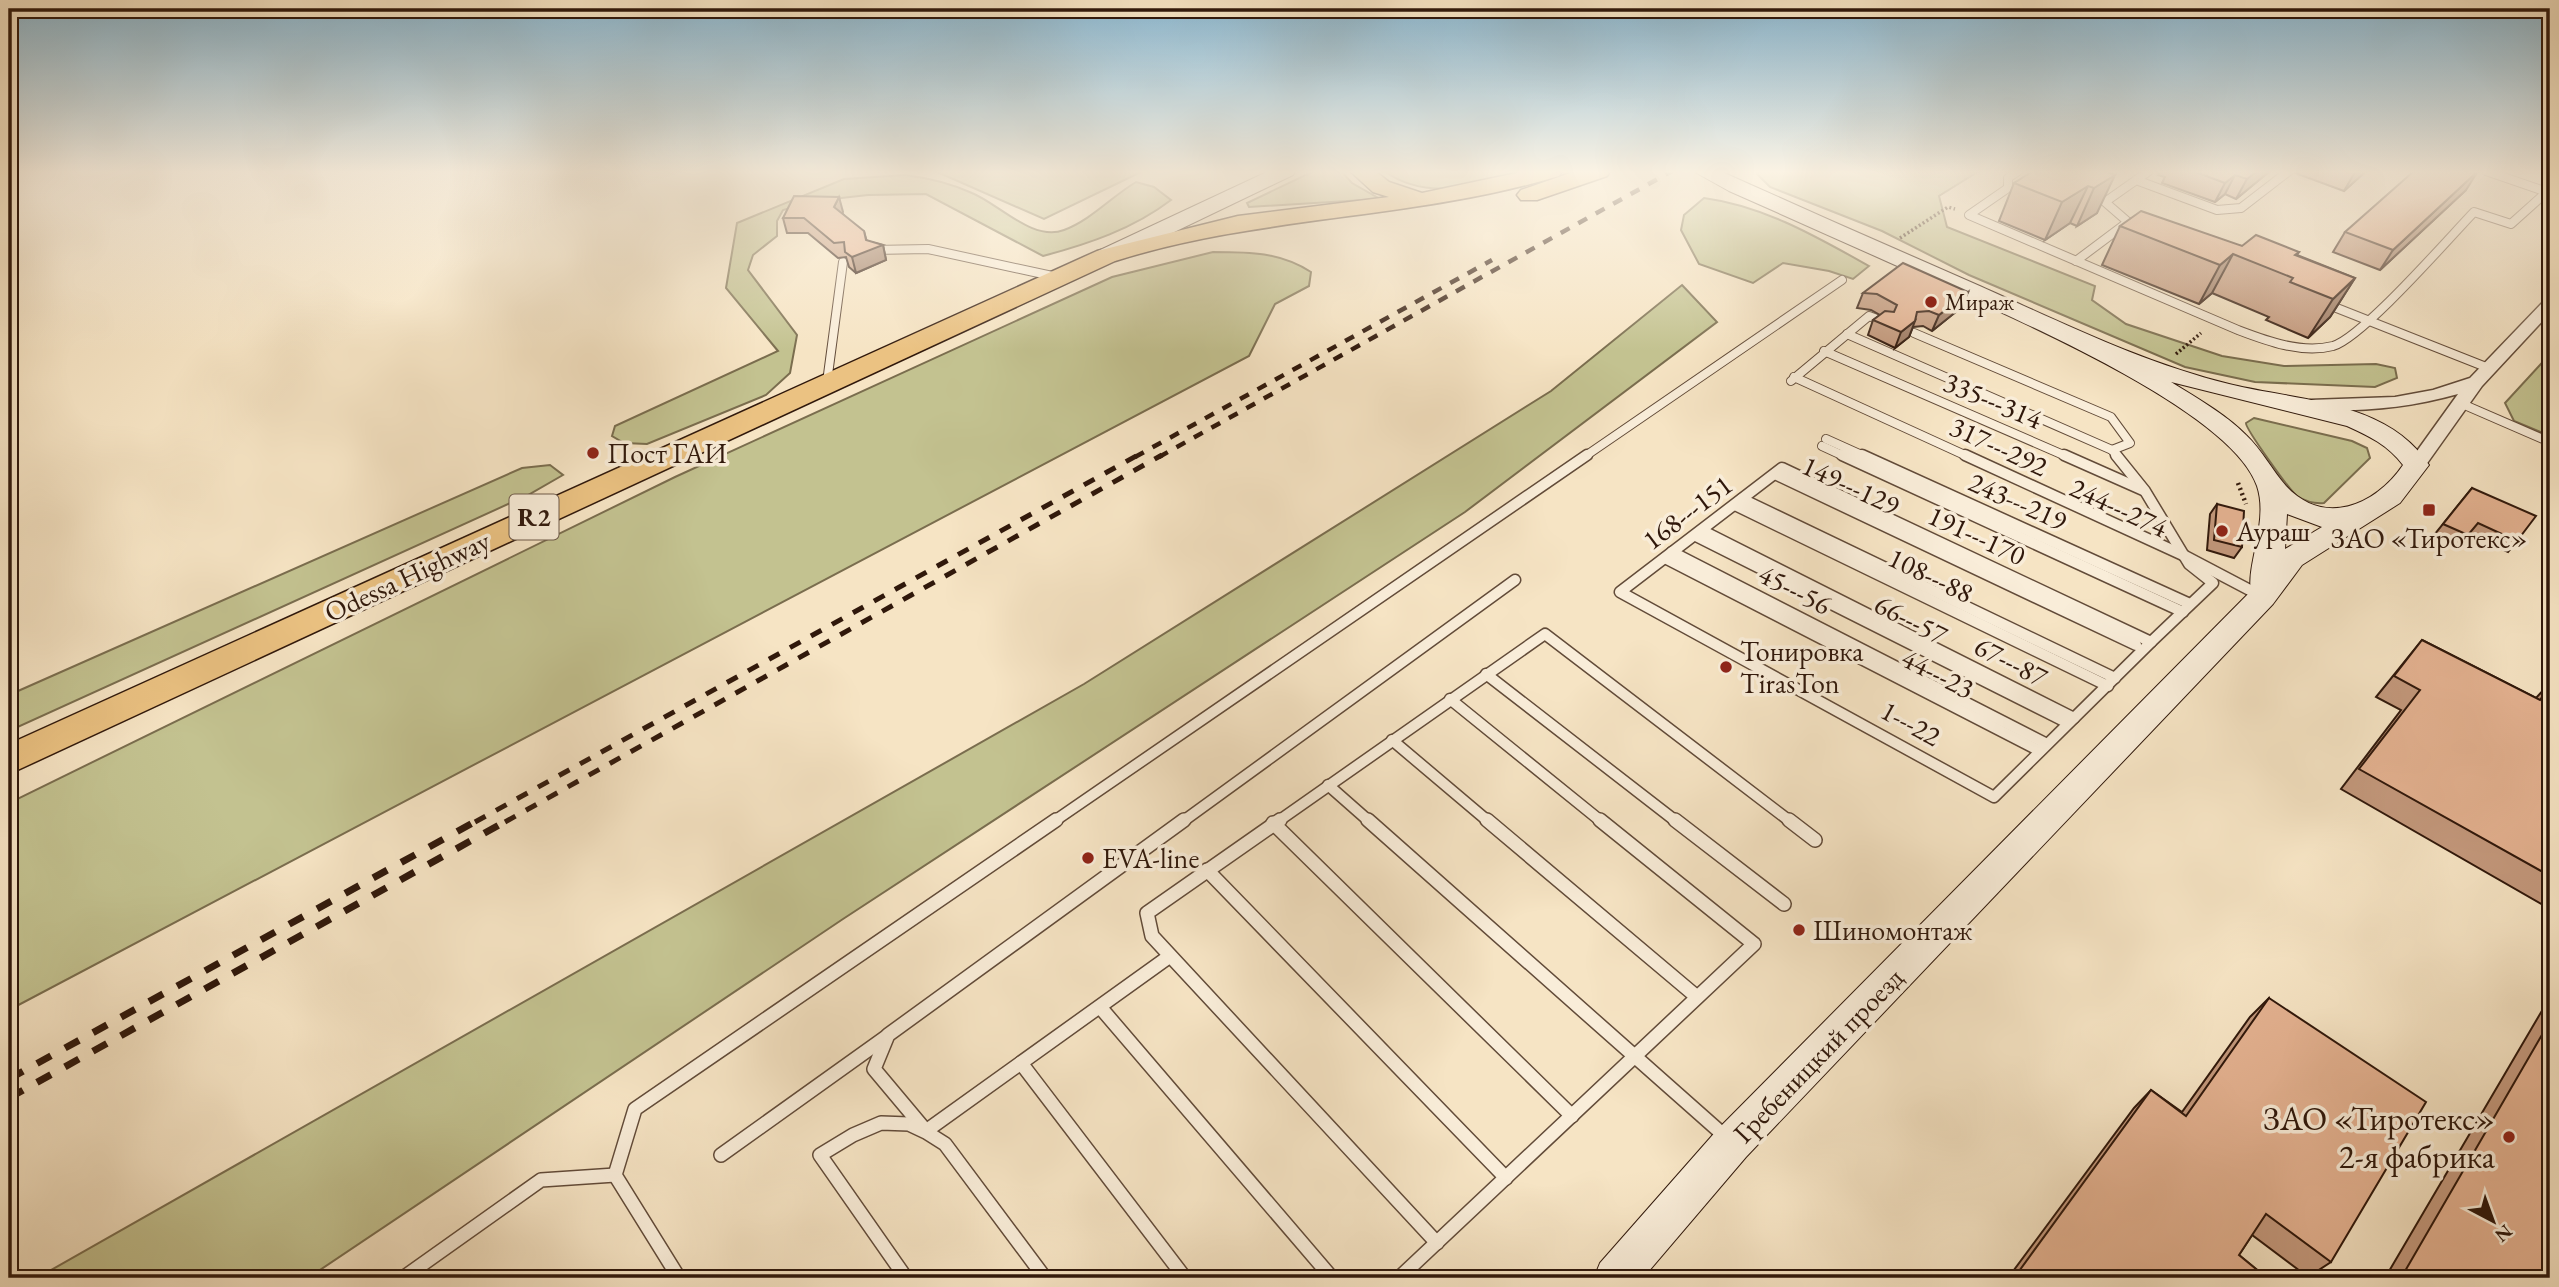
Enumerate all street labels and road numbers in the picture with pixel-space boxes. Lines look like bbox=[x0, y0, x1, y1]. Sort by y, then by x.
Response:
street label: 335---314 bbox=[1938, 363, 2048, 437]
street label: 317---292 bbox=[1944, 408, 2054, 484]
street label: 149---129 bbox=[1796, 447, 1906, 523]
street label: 243---219 bbox=[1963, 463, 2073, 539]
street label: 168---151 bbox=[1635, 466, 1739, 558]
street label: 244---274 bbox=[2064, 469, 2174, 545]
road number: R2 bbox=[510, 495, 558, 540]
street label: 191---170 bbox=[1922, 497, 2032, 573]
street label: Odessa Highway bbox=[318, 522, 496, 630]
street label: 108---88 bbox=[1883, 539, 1979, 611]
street label: 45---56 bbox=[1753, 556, 1837, 622]
street label: 66---57 bbox=[1869, 586, 1954, 653]
street label: 67---87 bbox=[1969, 628, 2054, 695]
street label: 44---23 bbox=[1896, 640, 1980, 706]
street label: 1---22 bbox=[1875, 692, 1948, 754]
street label: Гребеницкий проезд bbox=[1725, 960, 1911, 1150]

